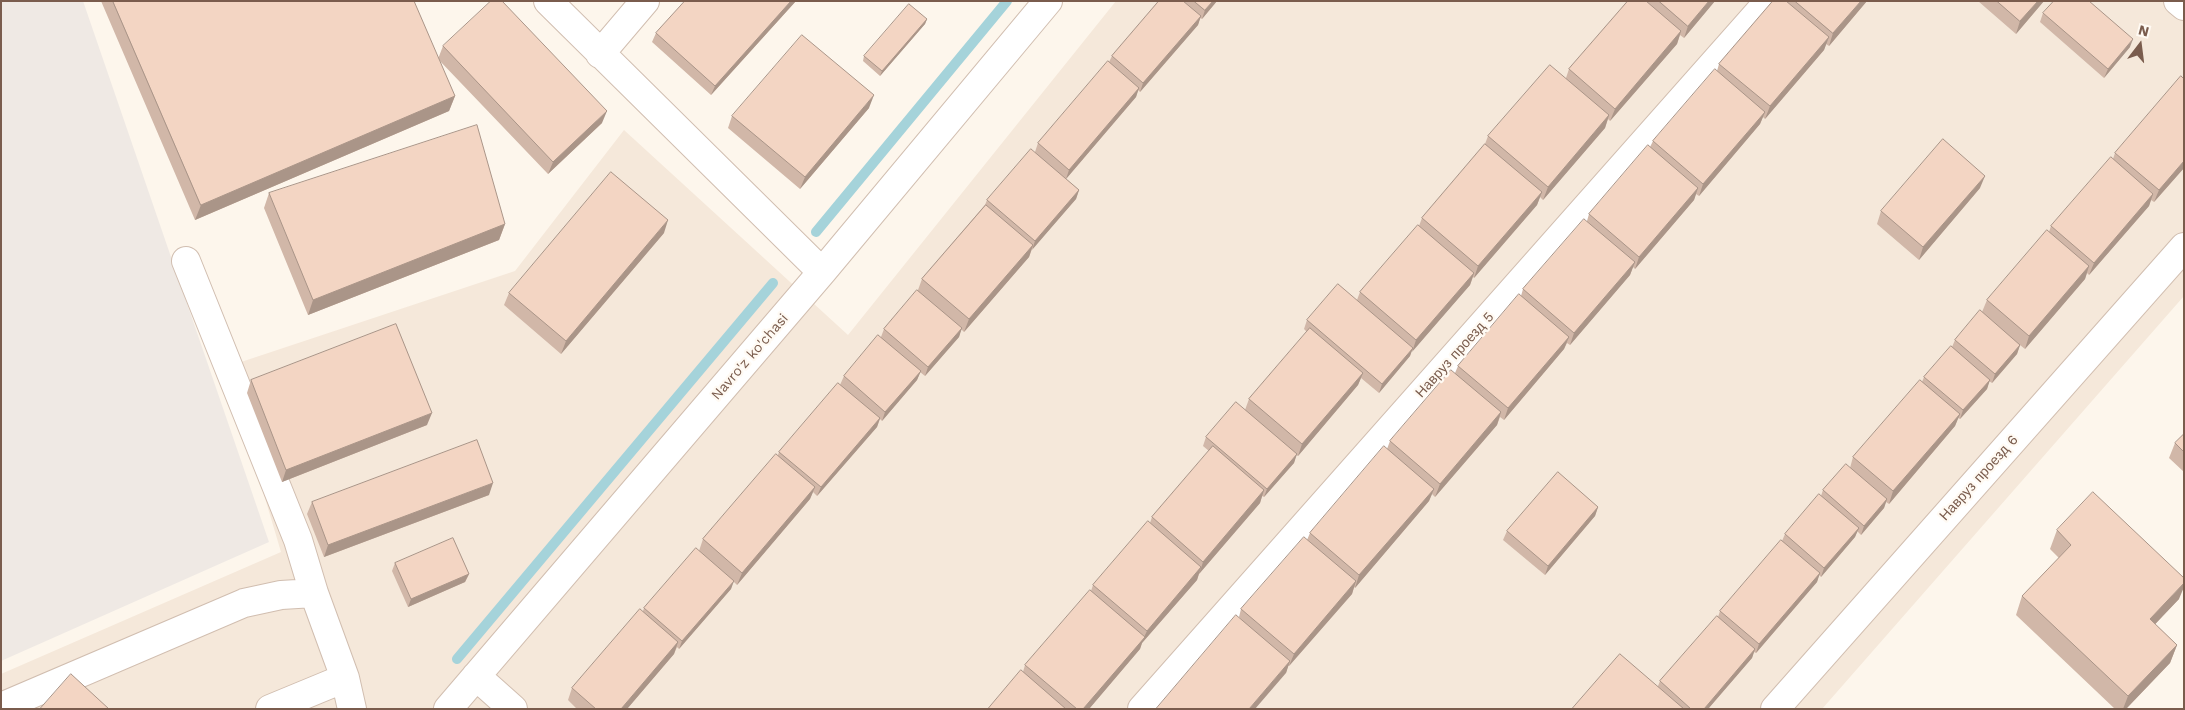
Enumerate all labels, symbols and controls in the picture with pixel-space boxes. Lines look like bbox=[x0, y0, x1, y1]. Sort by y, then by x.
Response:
north arrow bbox=[2115, 20, 2165, 70]
text: N bbox=[2137, 21, 2151, 40]
street label: Навруз проезд 5 bbox=[1412, 309, 1498, 401]
street label: Navro'z ko'chasi bbox=[708, 310, 792, 404]
street label: Навруз проезд 6 bbox=[1936, 432, 2022, 524]

